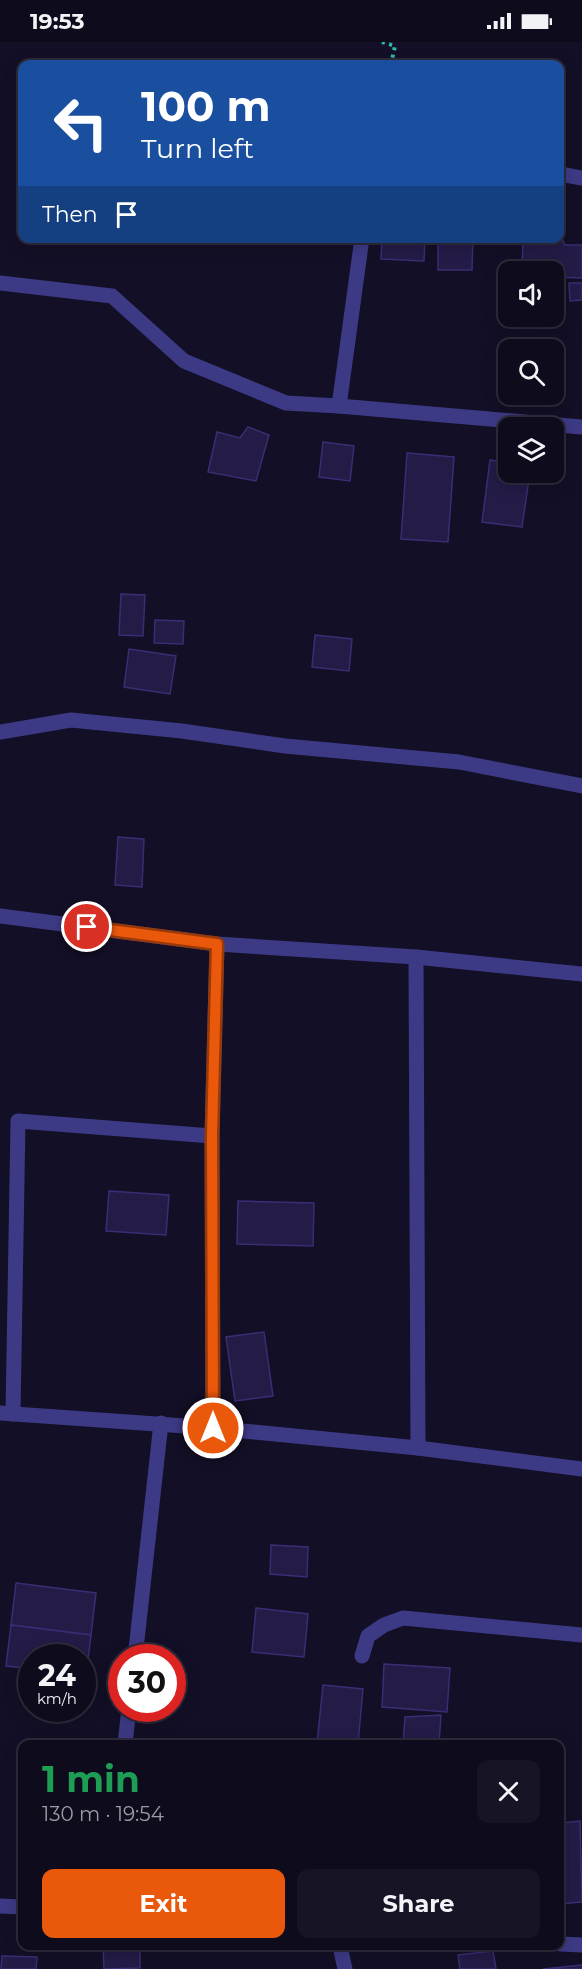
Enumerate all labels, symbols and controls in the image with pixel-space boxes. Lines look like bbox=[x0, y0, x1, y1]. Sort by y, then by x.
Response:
text: 19:53 bbox=[30, 8, 84, 35]
text: 100 m bbox=[141, 80, 270, 132]
icon: left bbox=[42, 84, 120, 162]
text: Turn left bbox=[141, 132, 254, 165]
icon: arrive bbox=[110, 198, 143, 231]
text: Then bbox=[42, 201, 98, 228]
map controls bbox=[498, 261, 564, 483]
button: sound bbox=[498, 261, 564, 327]
button: search bbox=[498, 339, 564, 405]
button: layers bbox=[498, 417, 564, 483]
pin bbox=[61, 901, 112, 952]
icon: arrive bbox=[70, 910, 103, 943]
position arrow bbox=[181, 1396, 245, 1460]
speed limit sign: 30 bbox=[108, 1644, 186, 1722]
text: 24 bbox=[38, 1657, 76, 1694]
text: km/h bbox=[37, 1689, 77, 1708]
text: 1 min bbox=[42, 1757, 140, 1801]
button: close bbox=[477, 1760, 540, 1823]
text: 130 m · 19:54 bbox=[42, 1802, 164, 1826]
button: Exit bbox=[42, 1869, 285, 1938]
button: Share bbox=[297, 1869, 540, 1938]

